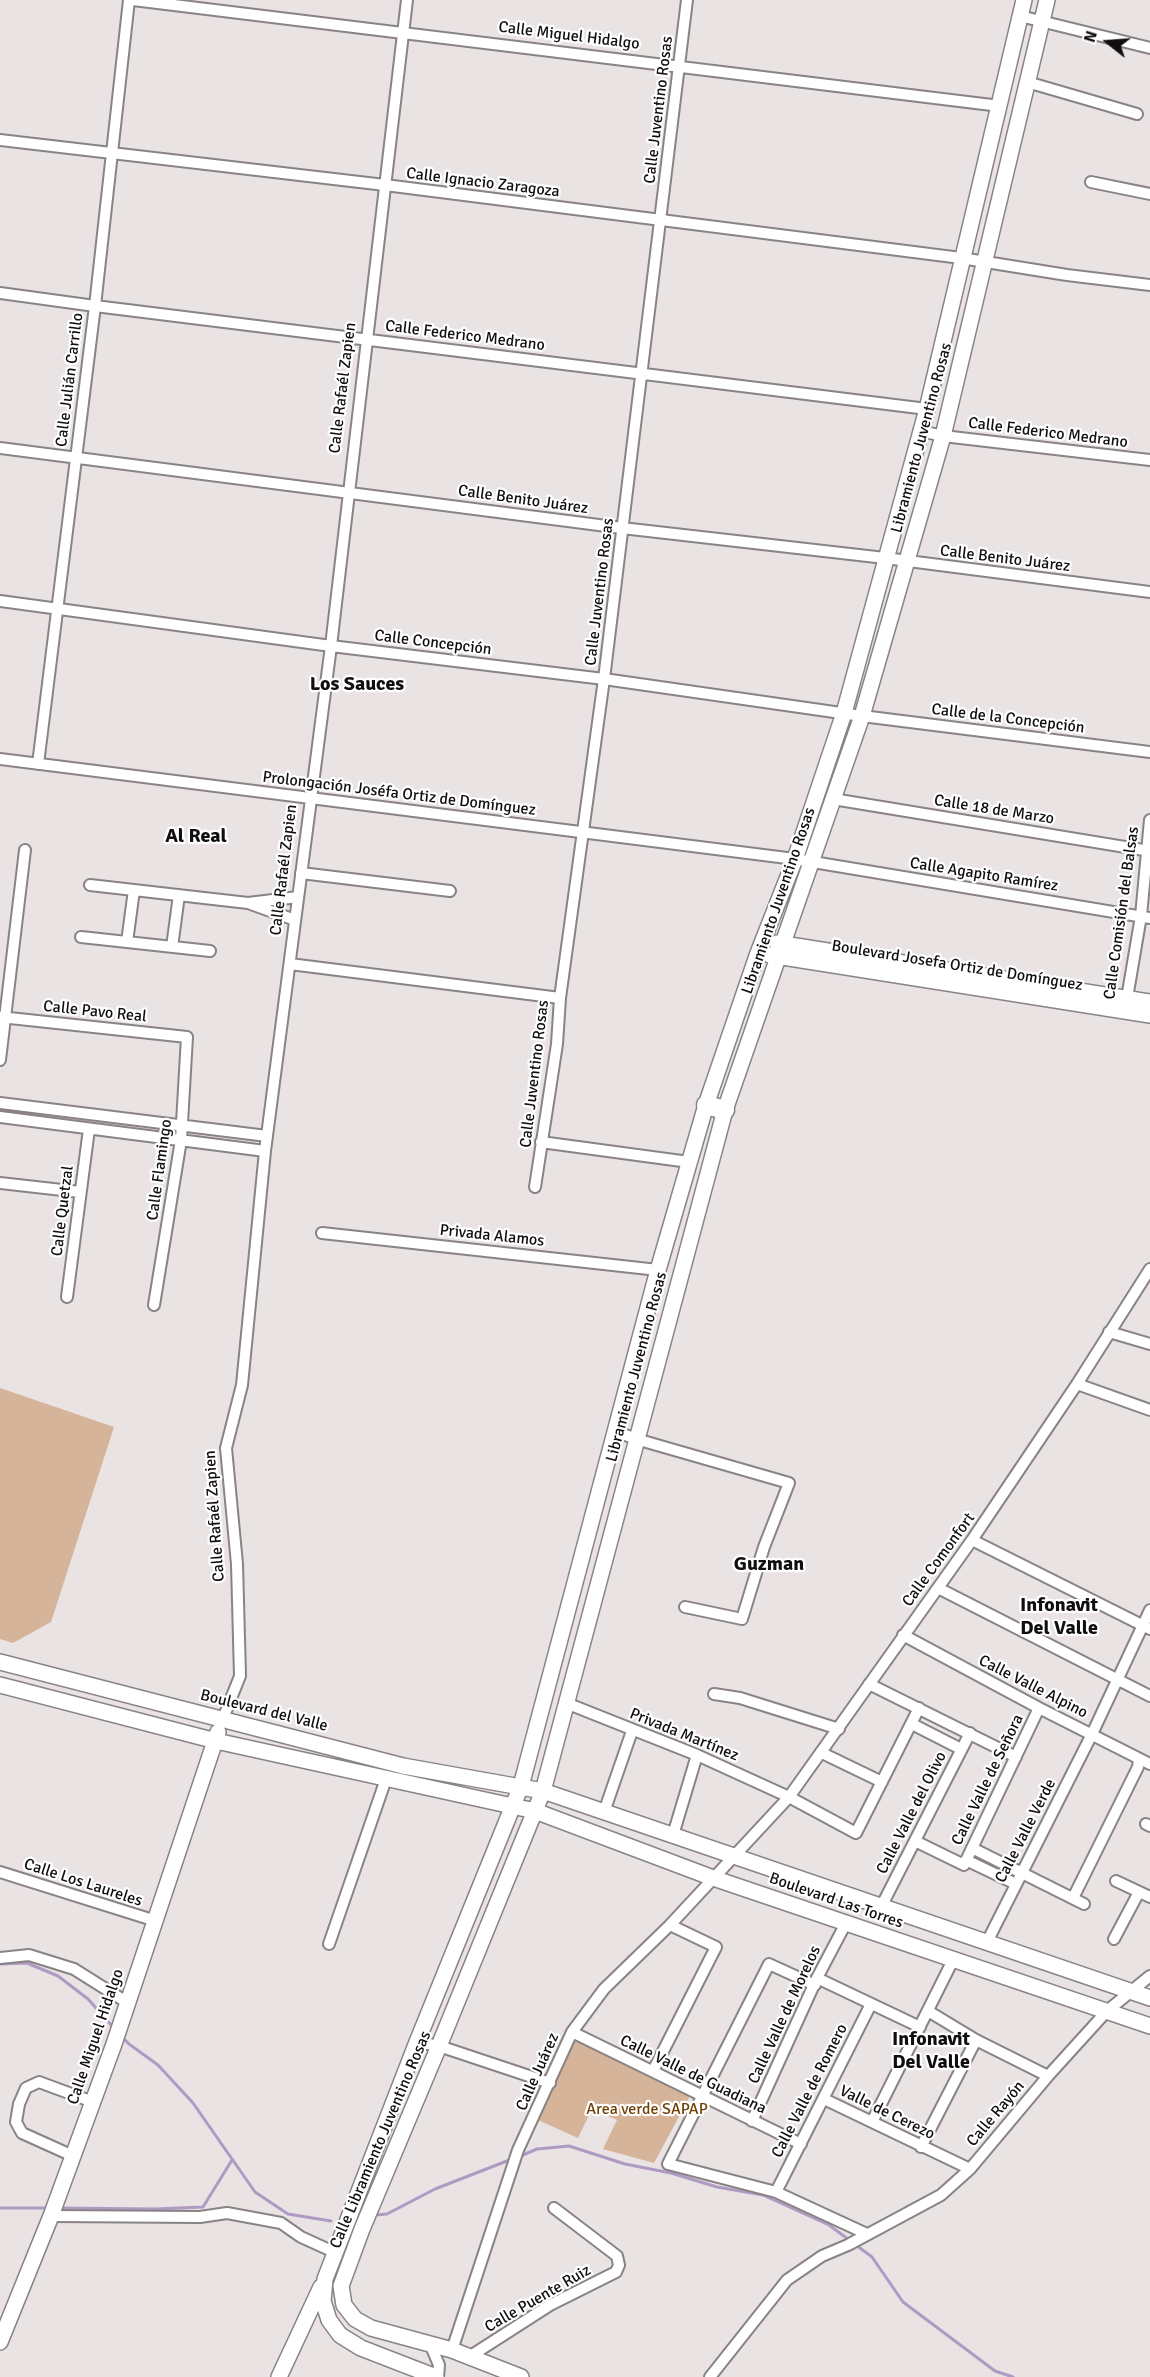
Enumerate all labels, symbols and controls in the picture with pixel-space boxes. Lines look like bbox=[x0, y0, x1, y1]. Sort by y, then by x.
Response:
north arrow bbox=[1078, 12, 1138, 72]
street label: Calle Miguel Hidalgo bbox=[497, 18, 641, 54]
text: N bbox=[1080, 28, 1102, 45]
street label: Calle Juventino Rosas bbox=[640, 35, 678, 185]
street label: Calle Ignacio Zaragoza bbox=[405, 164, 561, 202]
street label: Calle Julián Carrillo bbox=[52, 312, 88, 448]
street label: Calle Federico Medrano bbox=[384, 317, 546, 355]
street label: Calle Rafaél Zapien bbox=[325, 321, 361, 455]
street label: Libramiento Juventino Rosas bbox=[887, 341, 957, 535]
street label: Calle Federico Medrano bbox=[967, 414, 1129, 452]
street label: Calle Benito Juárez bbox=[457, 481, 589, 519]
street label: Calle Juventino Rosas bbox=[581, 517, 619, 667]
street label: Calle Benito Juárez bbox=[939, 541, 1071, 577]
street label: Calle Concepción bbox=[373, 626, 493, 660]
district label: Los Sauces bbox=[310, 673, 404, 697]
street label: Calle de la Concepción bbox=[930, 700, 1086, 738]
street label: Prolongación Joséfa Ortiz de Domínguez bbox=[261, 768, 537, 820]
street label: Calle 18 de Marzo bbox=[933, 791, 1055, 829]
street label: Calle Rafaél Zapien bbox=[266, 803, 302, 937]
street label: Libramiento Juventino Rosas bbox=[738, 805, 820, 997]
district label: Al Real bbox=[165, 825, 227, 849]
street label: Calle Comisión del Balsas bbox=[1100, 825, 1144, 1001]
street label: Calle Agapito Ramírez bbox=[908, 854, 1060, 896]
street label: Boulevard Josefa Ortiz de Domínguez bbox=[830, 937, 1084, 995]
street label: Calle Pavo Real bbox=[42, 997, 148, 1027]
street label: Calle Juventino Rosas bbox=[516, 999, 554, 1149]
street label: Calle Flamingo bbox=[143, 1118, 177, 1222]
street label: Calle Quetzal bbox=[48, 1165, 78, 1257]
street label: Privada Alamos bbox=[439, 1221, 545, 1251]
street label: Libramiento Juventino Rosas bbox=[602, 1270, 672, 1464]
street label: Calle Rafaél Zapien bbox=[201, 1450, 229, 1582]
street label: Calle Comonfort bbox=[899, 1509, 979, 1611]
district label: Guzman bbox=[734, 1553, 804, 1577]
district label: Infonavit Del Valle bbox=[1020, 1594, 1098, 1641]
street label: Calle Valle Alpino bbox=[975, 1651, 1091, 1723]
street label: Boulevard del Valle bbox=[198, 1686, 330, 1736]
street label: Privada Martínez bbox=[627, 1704, 741, 1766]
street label: Calle Valle de Señora bbox=[948, 1711, 1028, 1849]
street label: Calle Valle del Olivo bbox=[873, 1749, 951, 1877]
street label: Calle Valle Verde bbox=[992, 1776, 1060, 1886]
street label: Calle Los Laureles bbox=[21, 1855, 145, 1911]
street label: Boulevard Las Torres bbox=[767, 1869, 905, 1933]
street label: Calle Valle de Morelos bbox=[745, 1943, 825, 2087]
street label: Calle Miguel Hidalgo bbox=[64, 1967, 128, 2107]
street label: Calle Valle de Romero bbox=[768, 2021, 852, 2161]
street label: Calle Libramiento Juventino Rosas bbox=[326, 2028, 436, 2252]
district label: Infonavit Del Valle bbox=[892, 2028, 970, 2075]
street label: Calle Juárez bbox=[512, 2030, 564, 2114]
street label: Calle Valle de Guadiana bbox=[617, 2031, 769, 2119]
street label: Calle Rayón bbox=[963, 2077, 1029, 2151]
street label: Valle de Cerezo bbox=[836, 2082, 938, 2144]
park label: Area verde SAPAP bbox=[586, 2100, 708, 2120]
street label: Calle Puente Ruiz bbox=[482, 2261, 594, 2337]

